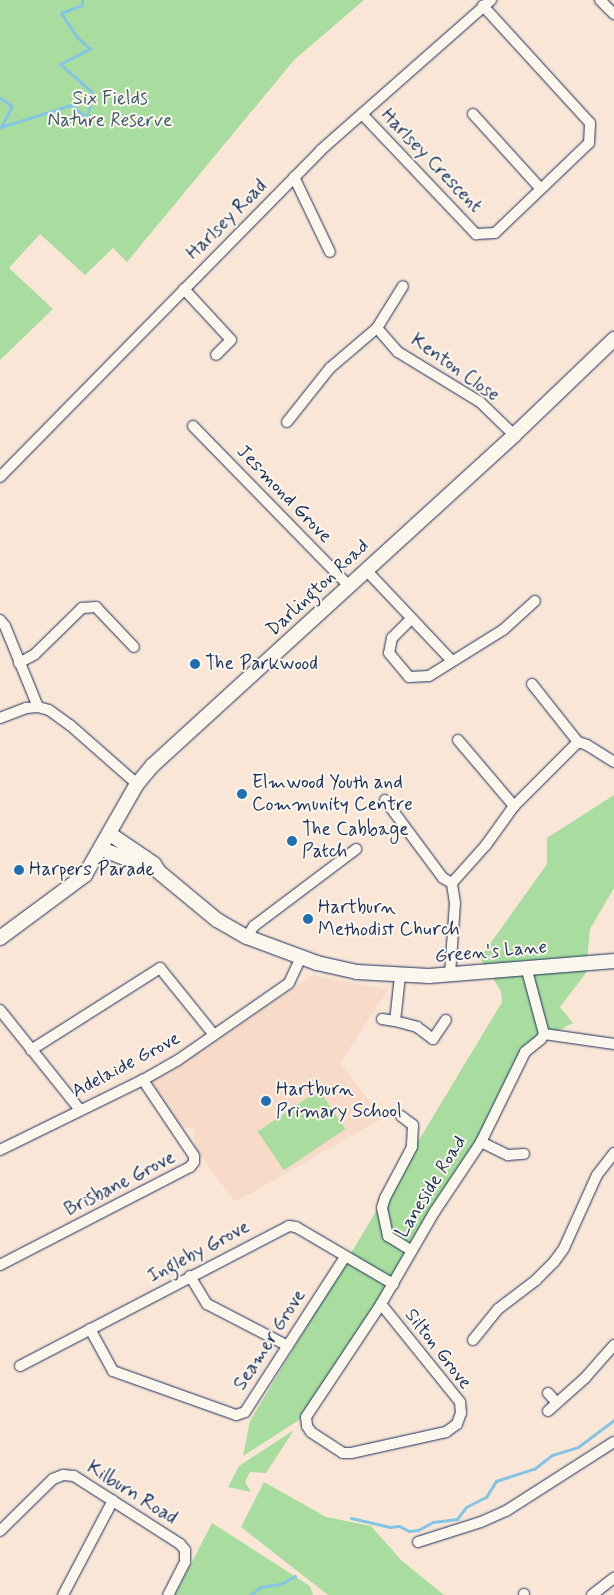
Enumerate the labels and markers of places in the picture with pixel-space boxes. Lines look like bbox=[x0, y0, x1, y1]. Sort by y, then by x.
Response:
place label: The Parkwood bbox=[205, 653, 314, 675]
marker: The Parkwood bbox=[189, 658, 201, 670]
place label: Elmwood Youth and Community Centre bbox=[252, 772, 413, 816]
marker: Elmwood Youth and Community Centre bbox=[236, 788, 248, 800]
place label: The Cabbage Patch bbox=[302, 819, 407, 863]
marker: The Cabbage Patch bbox=[286, 835, 298, 847]
place label: Harpers Parade bbox=[29, 859, 153, 881]
marker: Harpers Parade bbox=[13, 864, 25, 876]
place label: Hartburn Methodist Church bbox=[318, 897, 460, 941]
marker: Hartburn Methodist Church bbox=[302, 913, 314, 925]
place label: Hartburn Primary School bbox=[276, 1079, 401, 1123]
marker: Hartburn Primary School bbox=[260, 1095, 272, 1107]

